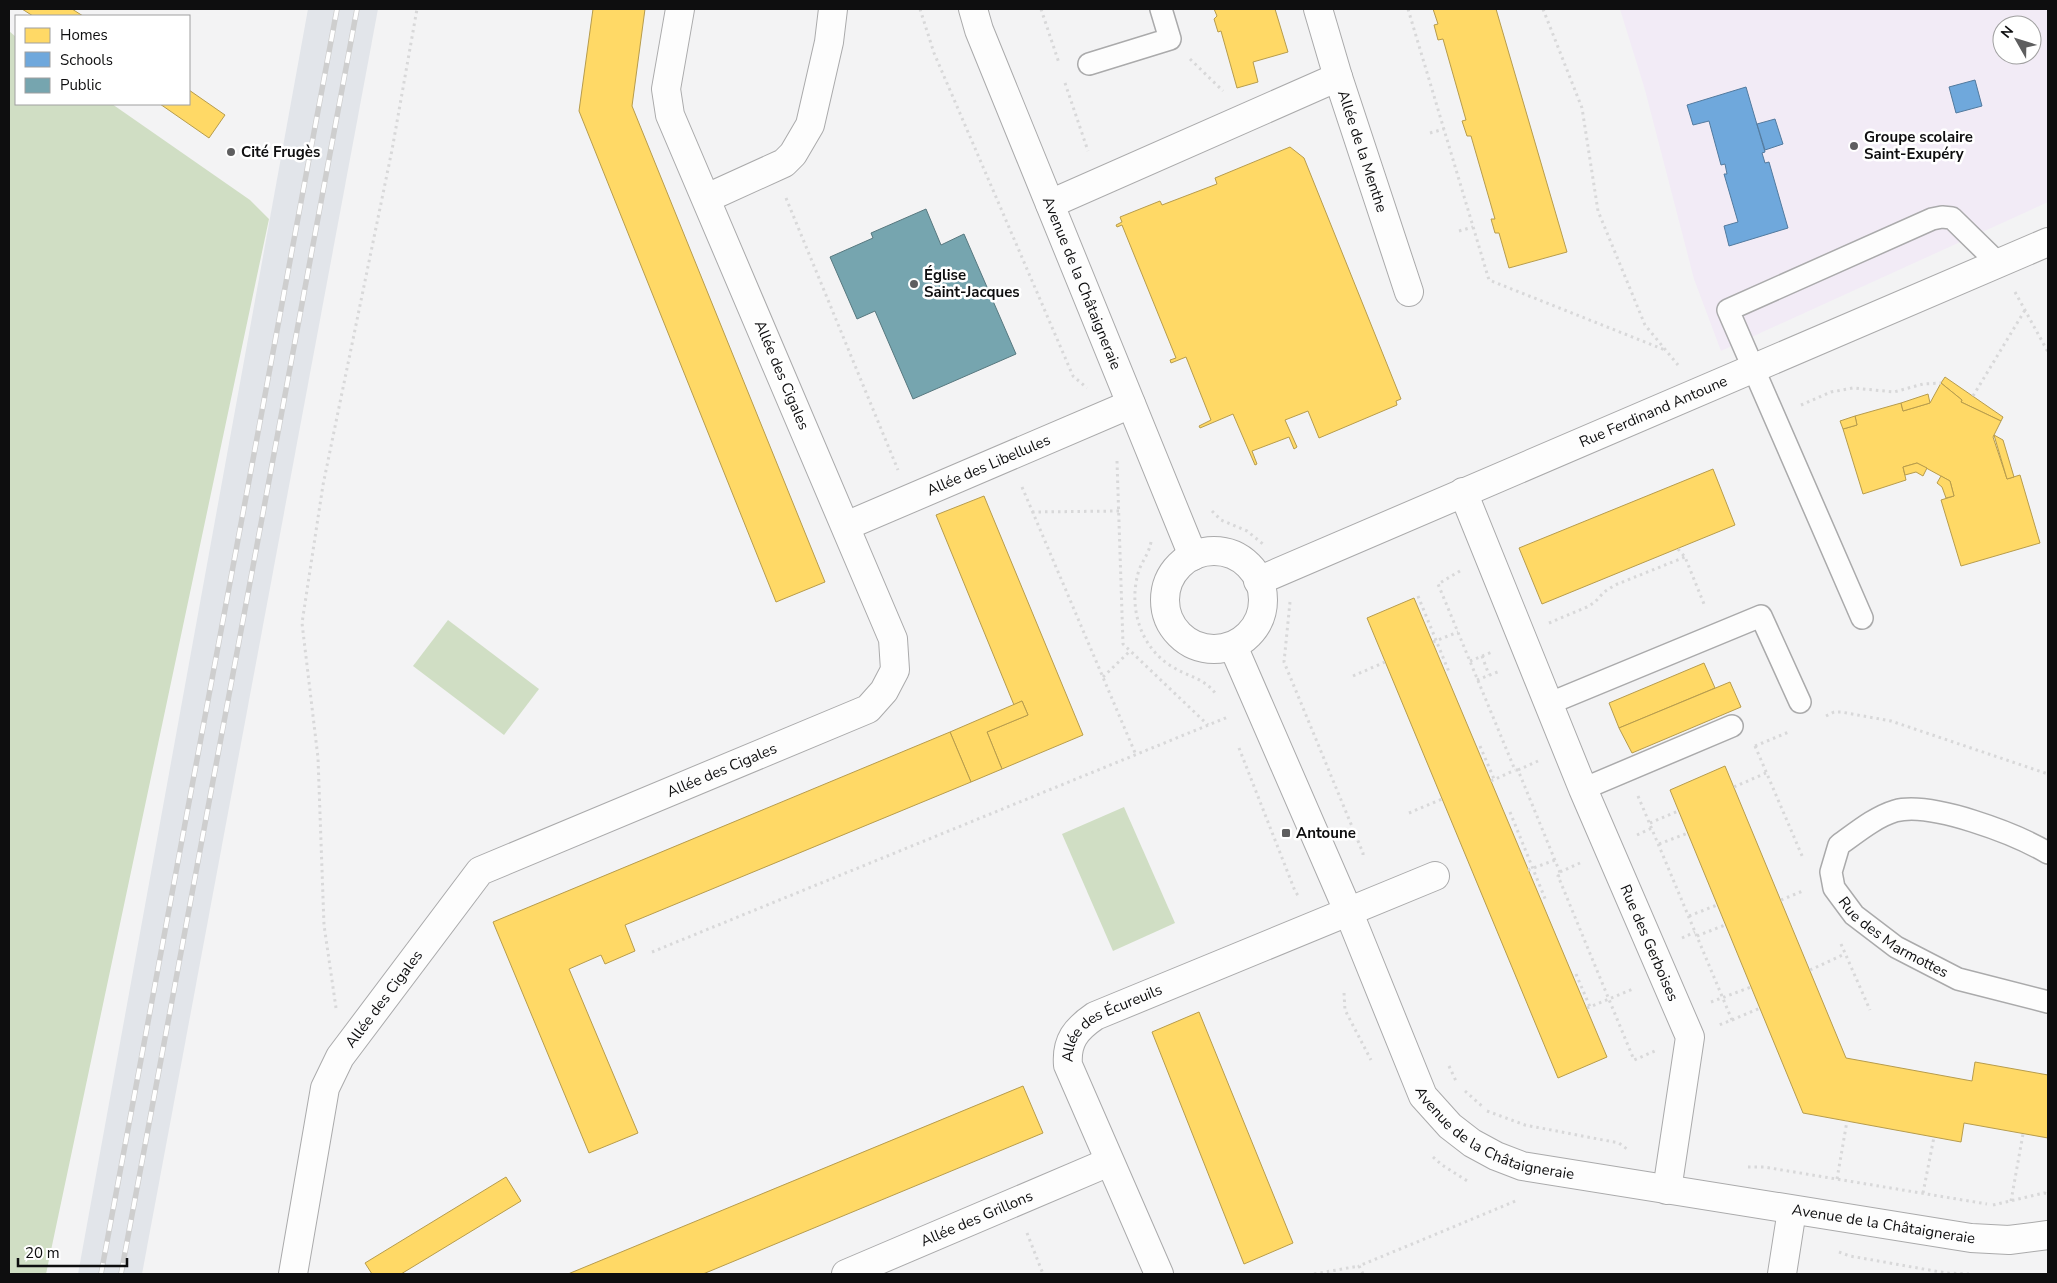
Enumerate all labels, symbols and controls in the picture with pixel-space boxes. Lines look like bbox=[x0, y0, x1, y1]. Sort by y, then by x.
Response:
legend bbox=[15, 15, 190, 105]
north arrow bbox=[1992, 15, 2042, 65]
text: N bbox=[1997, 22, 2018, 42]
text: Homes bbox=[60, 25, 108, 45]
text: Schools bbox=[60, 50, 113, 70]
text: Public bbox=[60, 75, 101, 95]
street label: Allée de la Menthe bbox=[1333, 87, 1392, 215]
place label: Groupe scolaire Saint-Exupéry bbox=[1864, 127, 1973, 164]
marker: Groupe scolaire Saint-Exupéry bbox=[1848, 140, 1860, 152]
place label: Cité Frugès bbox=[241, 142, 320, 162]
marker: Cité Frugès bbox=[225, 146, 237, 158]
street label: Avenue de la Châtaigneraie bbox=[1038, 194, 1126, 373]
place label: Église Saint-Jacques bbox=[924, 265, 1020, 302]
marker: Église Saint-Jacques bbox=[908, 278, 920, 290]
street label: Allée des Cigales bbox=[750, 317, 814, 433]
street label: Rue Ferdinand Antoune bbox=[1576, 371, 1730, 452]
street label: Allée des Libellules bbox=[924, 430, 1053, 500]
street label: Allée des Cigales bbox=[664, 738, 780, 802]
place label: Antoune bbox=[1296, 823, 1356, 843]
marker: Antoune bbox=[1280, 827, 1292, 839]
street label: Rue des Gerboises bbox=[1615, 881, 1683, 1004]
street label: Rue des Marmottes bbox=[1834, 893, 1952, 982]
street label: Allée des Cigales bbox=[341, 946, 427, 1052]
street label: Allée des Écureuils bbox=[1058, 979, 1165, 1063]
street label: Avenue de la Châtaigneraie bbox=[1410, 1084, 1576, 1184]
street label: Allée des Grillons bbox=[917, 1186, 1036, 1251]
street label: Avenue de la Châtaigneraie bbox=[1791, 1199, 1976, 1248]
scale bar bbox=[18, 1236, 126, 1268]
text: 20 m bbox=[25, 1243, 60, 1263]

